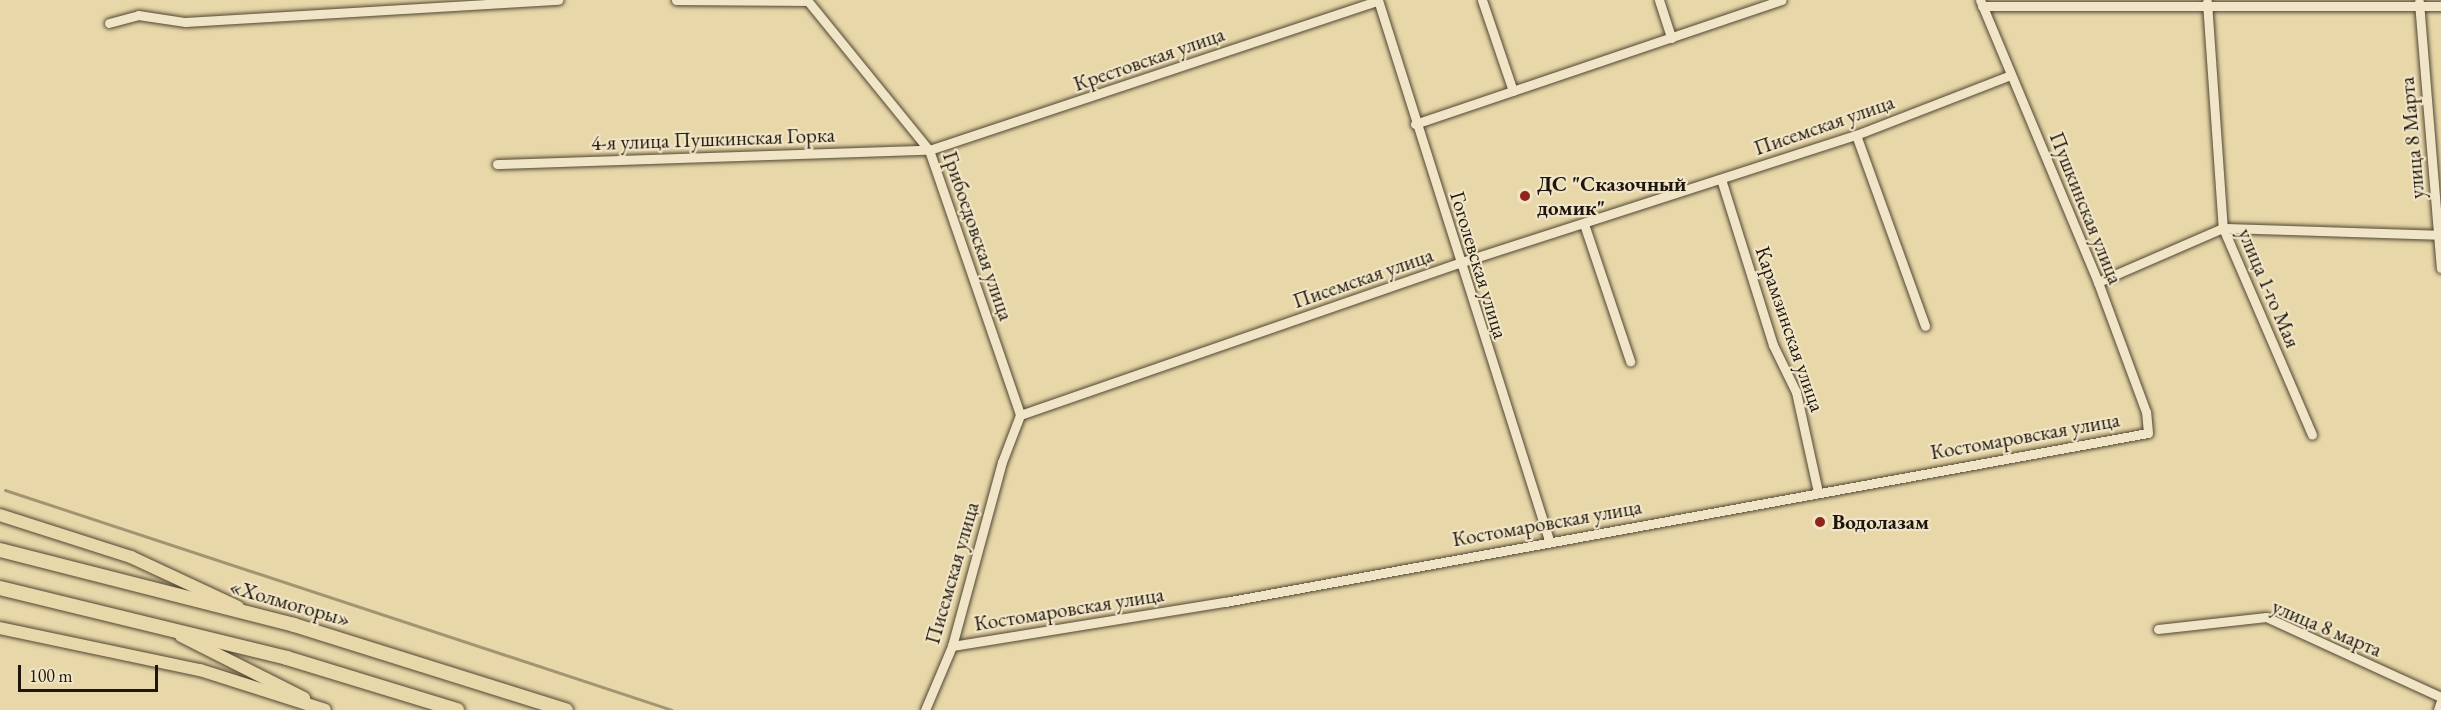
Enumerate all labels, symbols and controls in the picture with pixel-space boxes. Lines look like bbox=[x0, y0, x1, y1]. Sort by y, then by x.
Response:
street label: Крестовская улица bbox=[1070, 21, 1228, 97]
street label: улица 8 Марта bbox=[2394, 76, 2430, 200]
street label: Писемская улица bbox=[1750, 89, 1898, 161]
street label: 4-я улица Пушкинская Горка bbox=[591, 122, 835, 156]
street label: Пушкинская улица bbox=[2044, 128, 2128, 288]
street label: Грибоедовская улица bbox=[937, 148, 1019, 324]
place label: ДС "Сказочный домик" bbox=[1537, 171, 1686, 221]
street label: Гоголевская улица bbox=[1445, 188, 1513, 342]
marker: ДС "Сказочный домик" bbox=[1518, 189, 1532, 203]
street label: улица 1-го Мая bbox=[2233, 224, 2305, 352]
street label: Писемская улица bbox=[1289, 242, 1437, 314]
street label: Карамзинская улица bbox=[1750, 243, 1830, 415]
street label: Костомаровская улица bbox=[1928, 407, 2122, 465]
street label: Костомаровская улица bbox=[1450, 494, 1644, 552]
street label: Писемская улица bbox=[920, 499, 984, 647]
place label: Водолазам bbox=[1832, 509, 1929, 535]
marker: Водолазам bbox=[1813, 515, 1827, 529]
street label: «Холмогоры» bbox=[227, 574, 353, 632]
street label: Костомаровская улица bbox=[972, 582, 1166, 636]
street label: улица 8 марта bbox=[2268, 594, 2386, 662]
scale bar bbox=[21, 653, 160, 691]
text: 100 m bbox=[29, 664, 73, 687]

